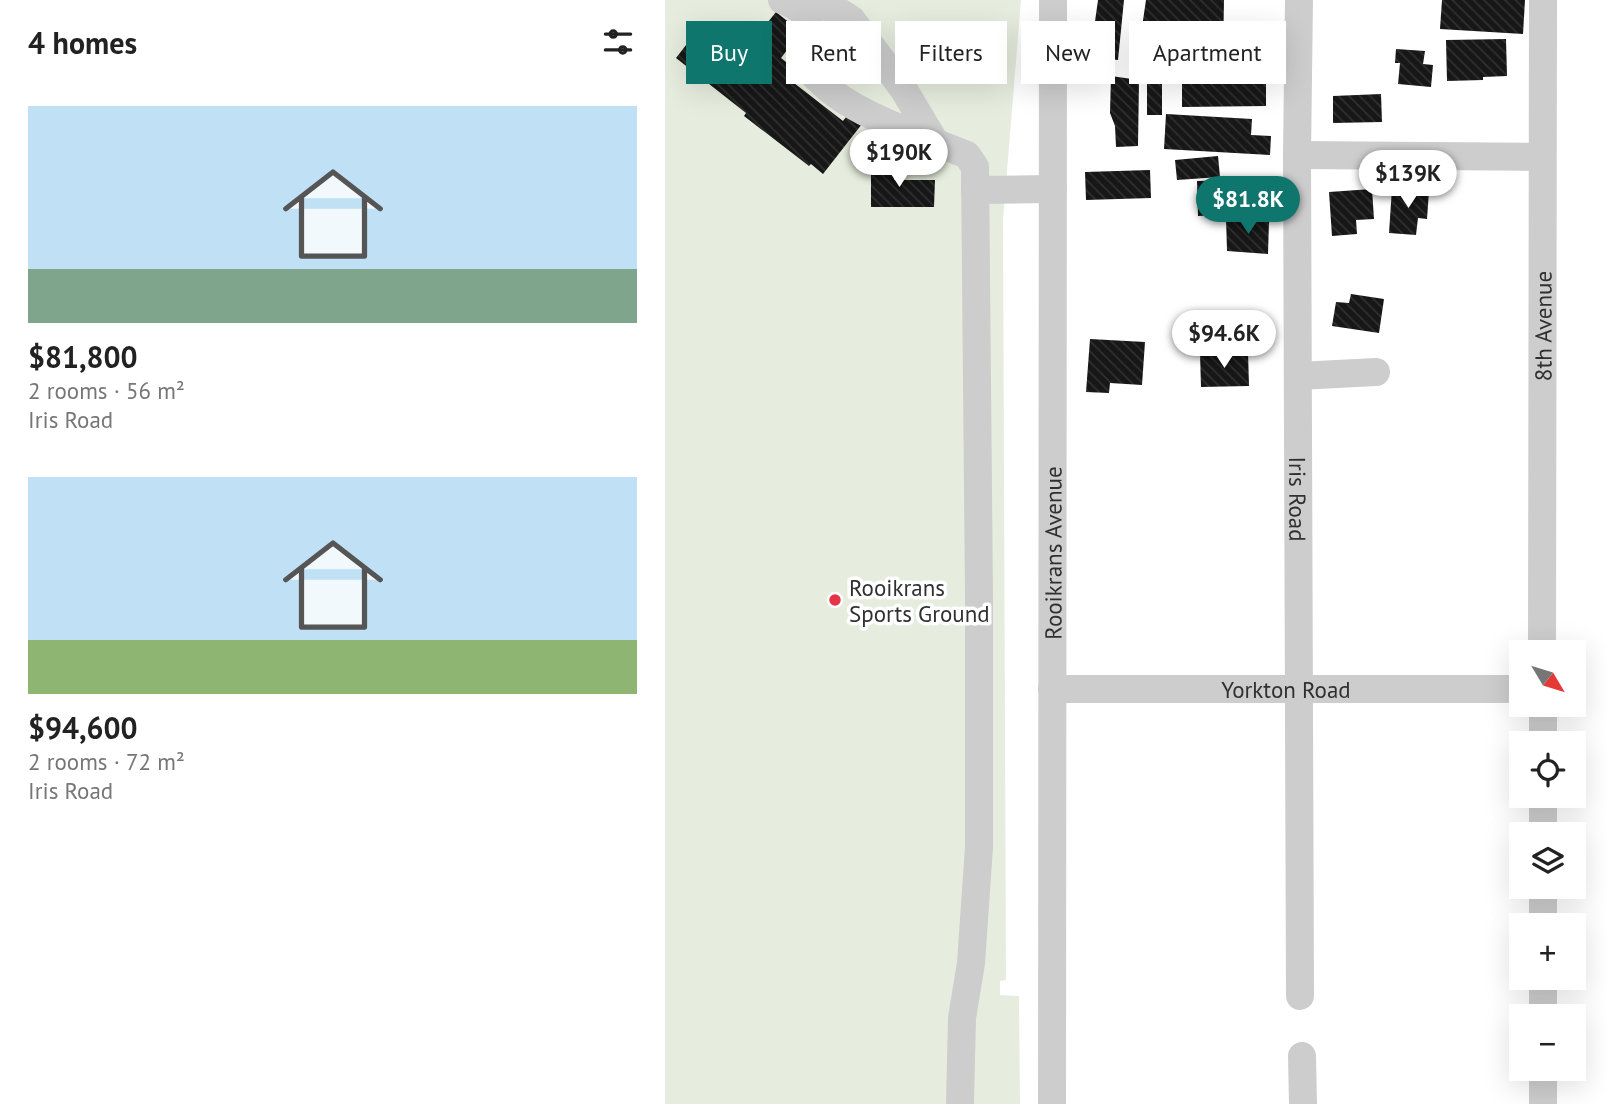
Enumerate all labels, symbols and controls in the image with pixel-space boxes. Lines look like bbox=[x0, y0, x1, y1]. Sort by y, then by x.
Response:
chip: Buy bbox=[686, 21, 772, 84]
chip: Rent bbox=[786, 21, 881, 84]
chip: Filters bbox=[895, 21, 1007, 84]
chip: New bbox=[1021, 21, 1115, 84]
chip: Apartment bbox=[1129, 21, 1286, 84]
text: 4 homes bbox=[28, 23, 137, 62]
icon: filters bbox=[599, 23, 637, 61]
pin: $190K bbox=[850, 130, 948, 189]
text: $190K bbox=[866, 137, 932, 166]
pin: $139K bbox=[1359, 150, 1457, 210]
icon: home bbox=[270, 151, 396, 277]
text: $139K bbox=[1375, 158, 1441, 187]
pin: $81.8K bbox=[1191, 176, 1305, 236]
text: $81.8K bbox=[1212, 184, 1284, 213]
street label: 8th Avenue bbox=[1528, 271, 1557, 381]
pin: $94.6K bbox=[1167, 310, 1281, 370]
text: $94.6K bbox=[1188, 318, 1260, 347]
text: $81,800 bbox=[28, 337, 138, 376]
text: 2 rooms · 56 m² bbox=[28, 376, 185, 405]
text: Iris Road bbox=[28, 405, 113, 434]
street label: Iris Road bbox=[1284, 456, 1313, 542]
street label: Rooikrans Avenue bbox=[1038, 466, 1067, 640]
icon: home bbox=[270, 522, 396, 648]
place label: Rooikrans Sports Ground bbox=[849, 573, 990, 628]
marker: Rooikrans Sports Ground bbox=[827, 592, 843, 608]
north arrow bbox=[1509, 640, 1585, 718]
map controls bbox=[1509, 640, 1586, 1081]
street label: Yorkton Road bbox=[1221, 675, 1351, 704]
text: $94,600 bbox=[28, 708, 138, 747]
button: locate bbox=[1509, 731, 1586, 808]
text: 2 rooms · 72 m² bbox=[28, 747, 185, 776]
text: Iris Road bbox=[28, 776, 113, 805]
button: layers bbox=[1509, 822, 1586, 899]
button: + bbox=[1509, 913, 1586, 990]
button: − bbox=[1509, 1004, 1586, 1081]

